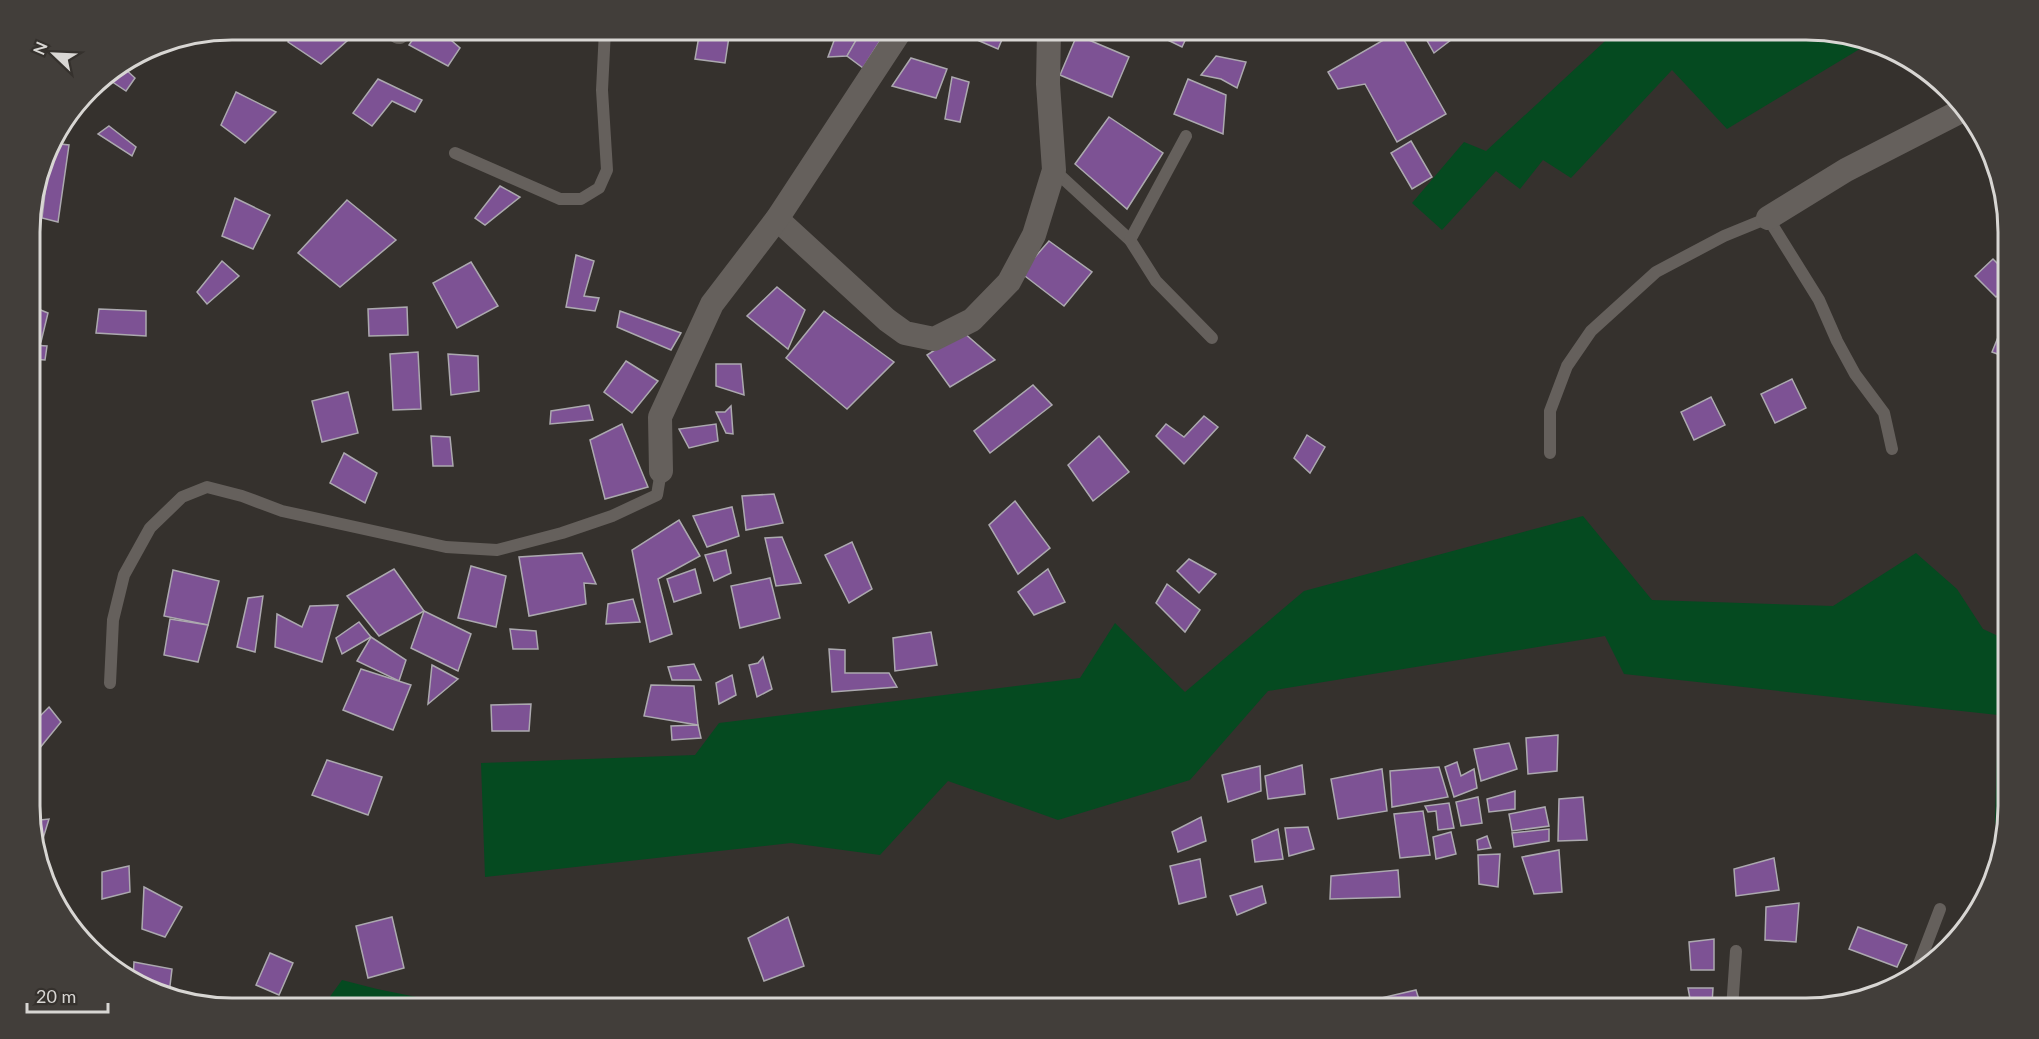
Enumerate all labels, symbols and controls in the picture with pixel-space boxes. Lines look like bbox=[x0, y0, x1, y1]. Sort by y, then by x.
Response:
north arrow bbox=[24, 24, 84, 84]
text: N bbox=[29, 39, 51, 57]
scale bar bbox=[27, 976, 108, 1014]
text: 20 m bbox=[36, 985, 76, 1007]

